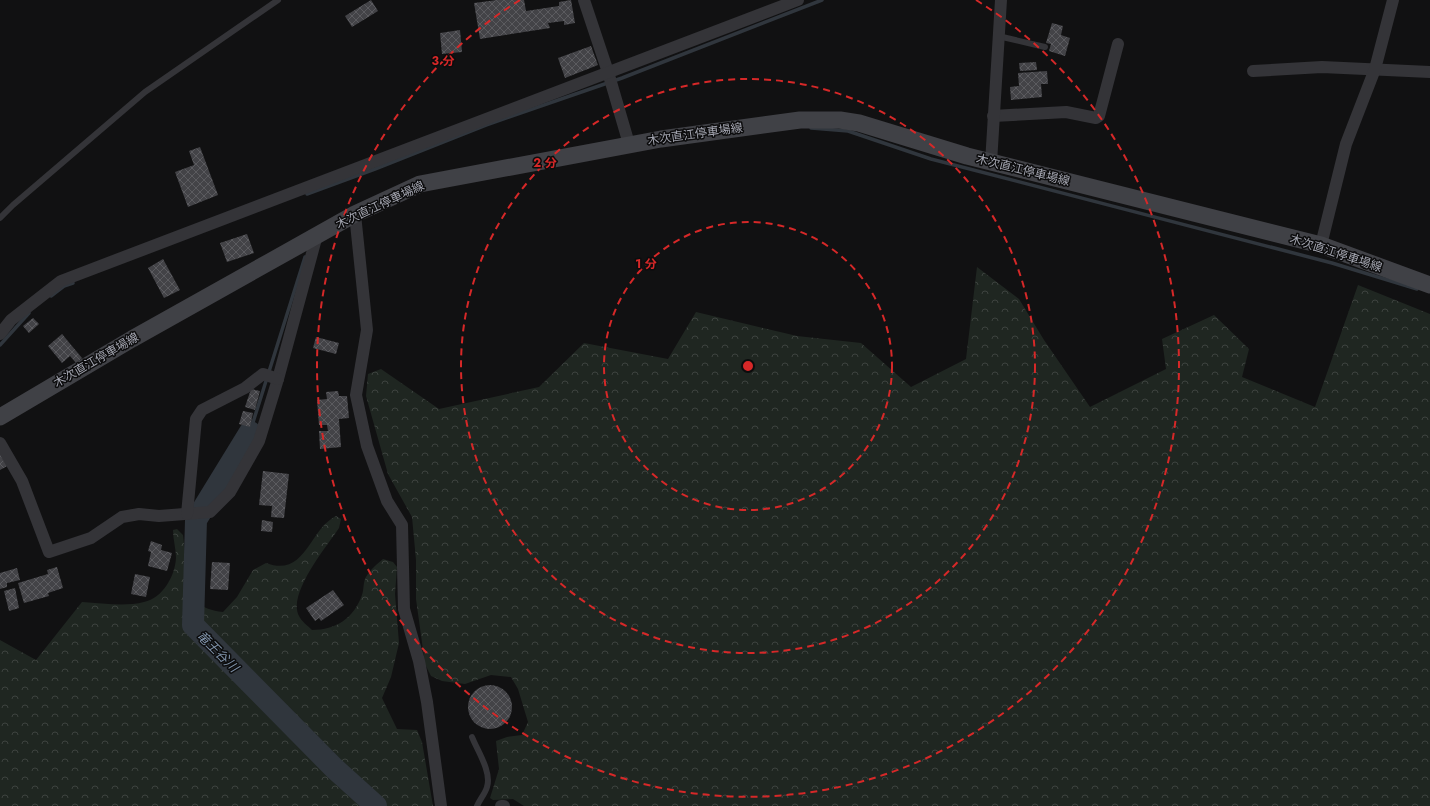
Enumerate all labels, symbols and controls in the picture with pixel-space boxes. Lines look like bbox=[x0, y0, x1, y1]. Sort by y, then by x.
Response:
text: 3 分 bbox=[431, 52, 455, 70]
street label: 木次直江停車場線 bbox=[646, 118, 744, 150]
street label: 木次直江停車場線 bbox=[974, 150, 1072, 190]
text: 2 分 bbox=[533, 154, 557, 172]
street label: 木次直江停車場線 bbox=[333, 177, 427, 233]
street label: 木次直江停車場線 bbox=[1288, 230, 1384, 276]
text: 1 分 bbox=[635, 255, 657, 273]
street label: 木次直江停車場線 bbox=[50, 328, 142, 392]
centre of rings bbox=[741, 359, 755, 373]
water label: 竜王谷川 bbox=[193, 626, 244, 678]

